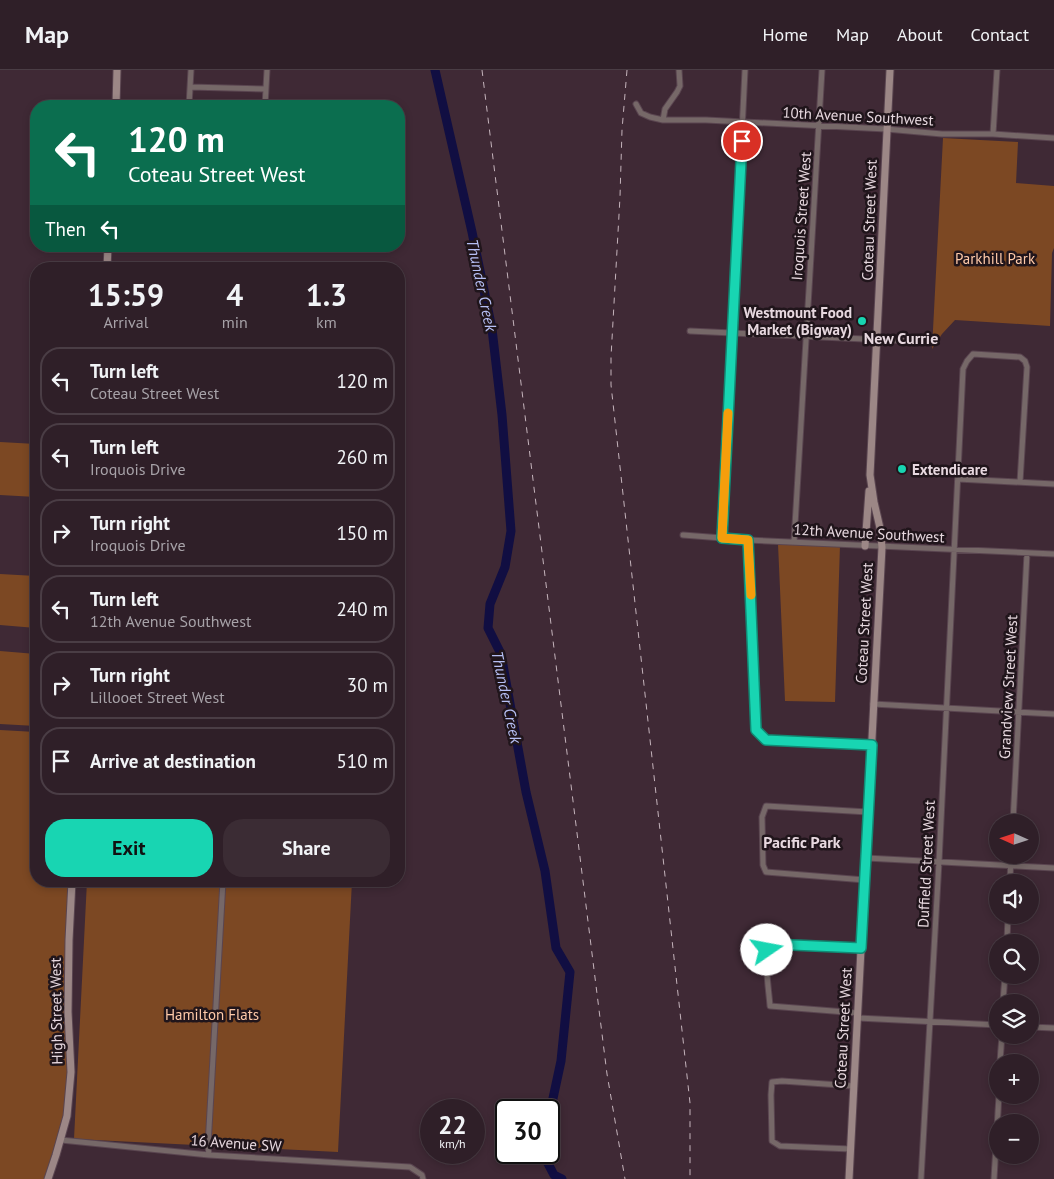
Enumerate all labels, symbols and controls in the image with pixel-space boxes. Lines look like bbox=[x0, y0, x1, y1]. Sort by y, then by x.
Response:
text: Map bbox=[25, 19, 69, 50]
text: Home bbox=[762, 23, 808, 46]
text: Map bbox=[836, 23, 869, 46]
text: About bbox=[897, 23, 943, 46]
text: Contact bbox=[971, 23, 1029, 46]
street label: 10th Avenue Southwest bbox=[782, 103, 934, 129]
text: 120 m bbox=[128, 116, 225, 162]
icon: left bbox=[45, 120, 110, 185]
pin bbox=[721, 120, 763, 162]
icon: arrive bbox=[728, 127, 756, 155]
street label: Iroquois Street West bbox=[787, 151, 815, 281]
street label: Coteau Street West bbox=[857, 159, 881, 281]
text: Coteau Street West bbox=[128, 160, 305, 188]
icon: left bbox=[96, 215, 124, 243]
text: Then bbox=[45, 217, 86, 241]
water label: Thunder Creek bbox=[462, 237, 502, 334]
park label: Parkhill Park bbox=[955, 249, 1036, 268]
text: 15:59 bbox=[88, 275, 164, 314]
text: 4 bbox=[226, 275, 243, 314]
text: 1.3 bbox=[306, 275, 347, 314]
place label: Westmount Food Market (Bigway) bbox=[743, 303, 852, 339]
text: Arrival bbox=[103, 312, 148, 332]
text: min bbox=[222, 312, 248, 332]
text: km bbox=[316, 312, 337, 332]
marker: Westmount Food Market (Bigway) bbox=[856, 315, 868, 327]
district label: New Currie bbox=[864, 328, 938, 348]
text: Turn left bbox=[90, 359, 159, 383]
icon: left bbox=[47, 367, 75, 395]
text: 120 m bbox=[336, 369, 388, 393]
text: Coteau Street West bbox=[90, 383, 219, 403]
text: Turn left bbox=[90, 435, 159, 459]
icon: left bbox=[47, 443, 75, 471]
text: 260 m bbox=[336, 445, 388, 469]
text: Iroquois Drive bbox=[90, 459, 186, 479]
place label: Extendicare bbox=[912, 460, 988, 479]
marker: Extendicare bbox=[896, 463, 908, 475]
text: Turn right bbox=[90, 511, 170, 535]
icon: right bbox=[47, 519, 75, 547]
street label: 12th Avenue Southwest bbox=[793, 520, 945, 546]
text: 150 m bbox=[336, 521, 388, 545]
text: Iroquois Drive bbox=[90, 535, 186, 555]
street label: Coteau Street West bbox=[851, 562, 877, 684]
text: Turn left bbox=[90, 587, 159, 611]
icon: left bbox=[47, 595, 75, 623]
text: 240 m bbox=[336, 597, 388, 621]
text: 12th Avenue Southwest bbox=[90, 611, 251, 631]
street label: Grandview Street West bbox=[995, 614, 1021, 760]
water label: Thunder Creek bbox=[487, 649, 527, 746]
text: Turn right bbox=[90, 663, 170, 687]
icon: right bbox=[47, 671, 75, 699]
text: 30 m bbox=[347, 673, 388, 697]
text: Lillooet Street West bbox=[90, 687, 225, 707]
icon: arrive bbox=[47, 747, 75, 775]
text: Arrive at destination bbox=[90, 749, 256, 773]
text: 510 m bbox=[336, 749, 388, 773]
street label: Duffield Street West bbox=[913, 800, 939, 928]
north arrow bbox=[989, 814, 1039, 864]
map controls bbox=[989, 814, 1039, 1164]
button: Exit bbox=[45, 819, 213, 877]
button: Share bbox=[223, 819, 390, 877]
district label: Pacific Park bbox=[763, 832, 841, 852]
button: sound bbox=[989, 874, 1039, 924]
position arrow bbox=[740, 923, 792, 975]
button: search bbox=[989, 934, 1039, 984]
street label: High Street West bbox=[46, 957, 66, 1065]
street label: Coteau Street West bbox=[830, 967, 856, 1089]
button: layers bbox=[989, 994, 1039, 1044]
park label: Hamilton Flats bbox=[165, 1005, 259, 1024]
button: + bbox=[989, 1054, 1039, 1104]
speed limit sign: 30 bbox=[495, 1099, 560, 1164]
text: 22 bbox=[438, 1109, 467, 1141]
button: − bbox=[989, 1114, 1039, 1164]
street label: 16 Avenue SW bbox=[190, 1130, 283, 1156]
text: km/h bbox=[439, 1136, 466, 1151]

